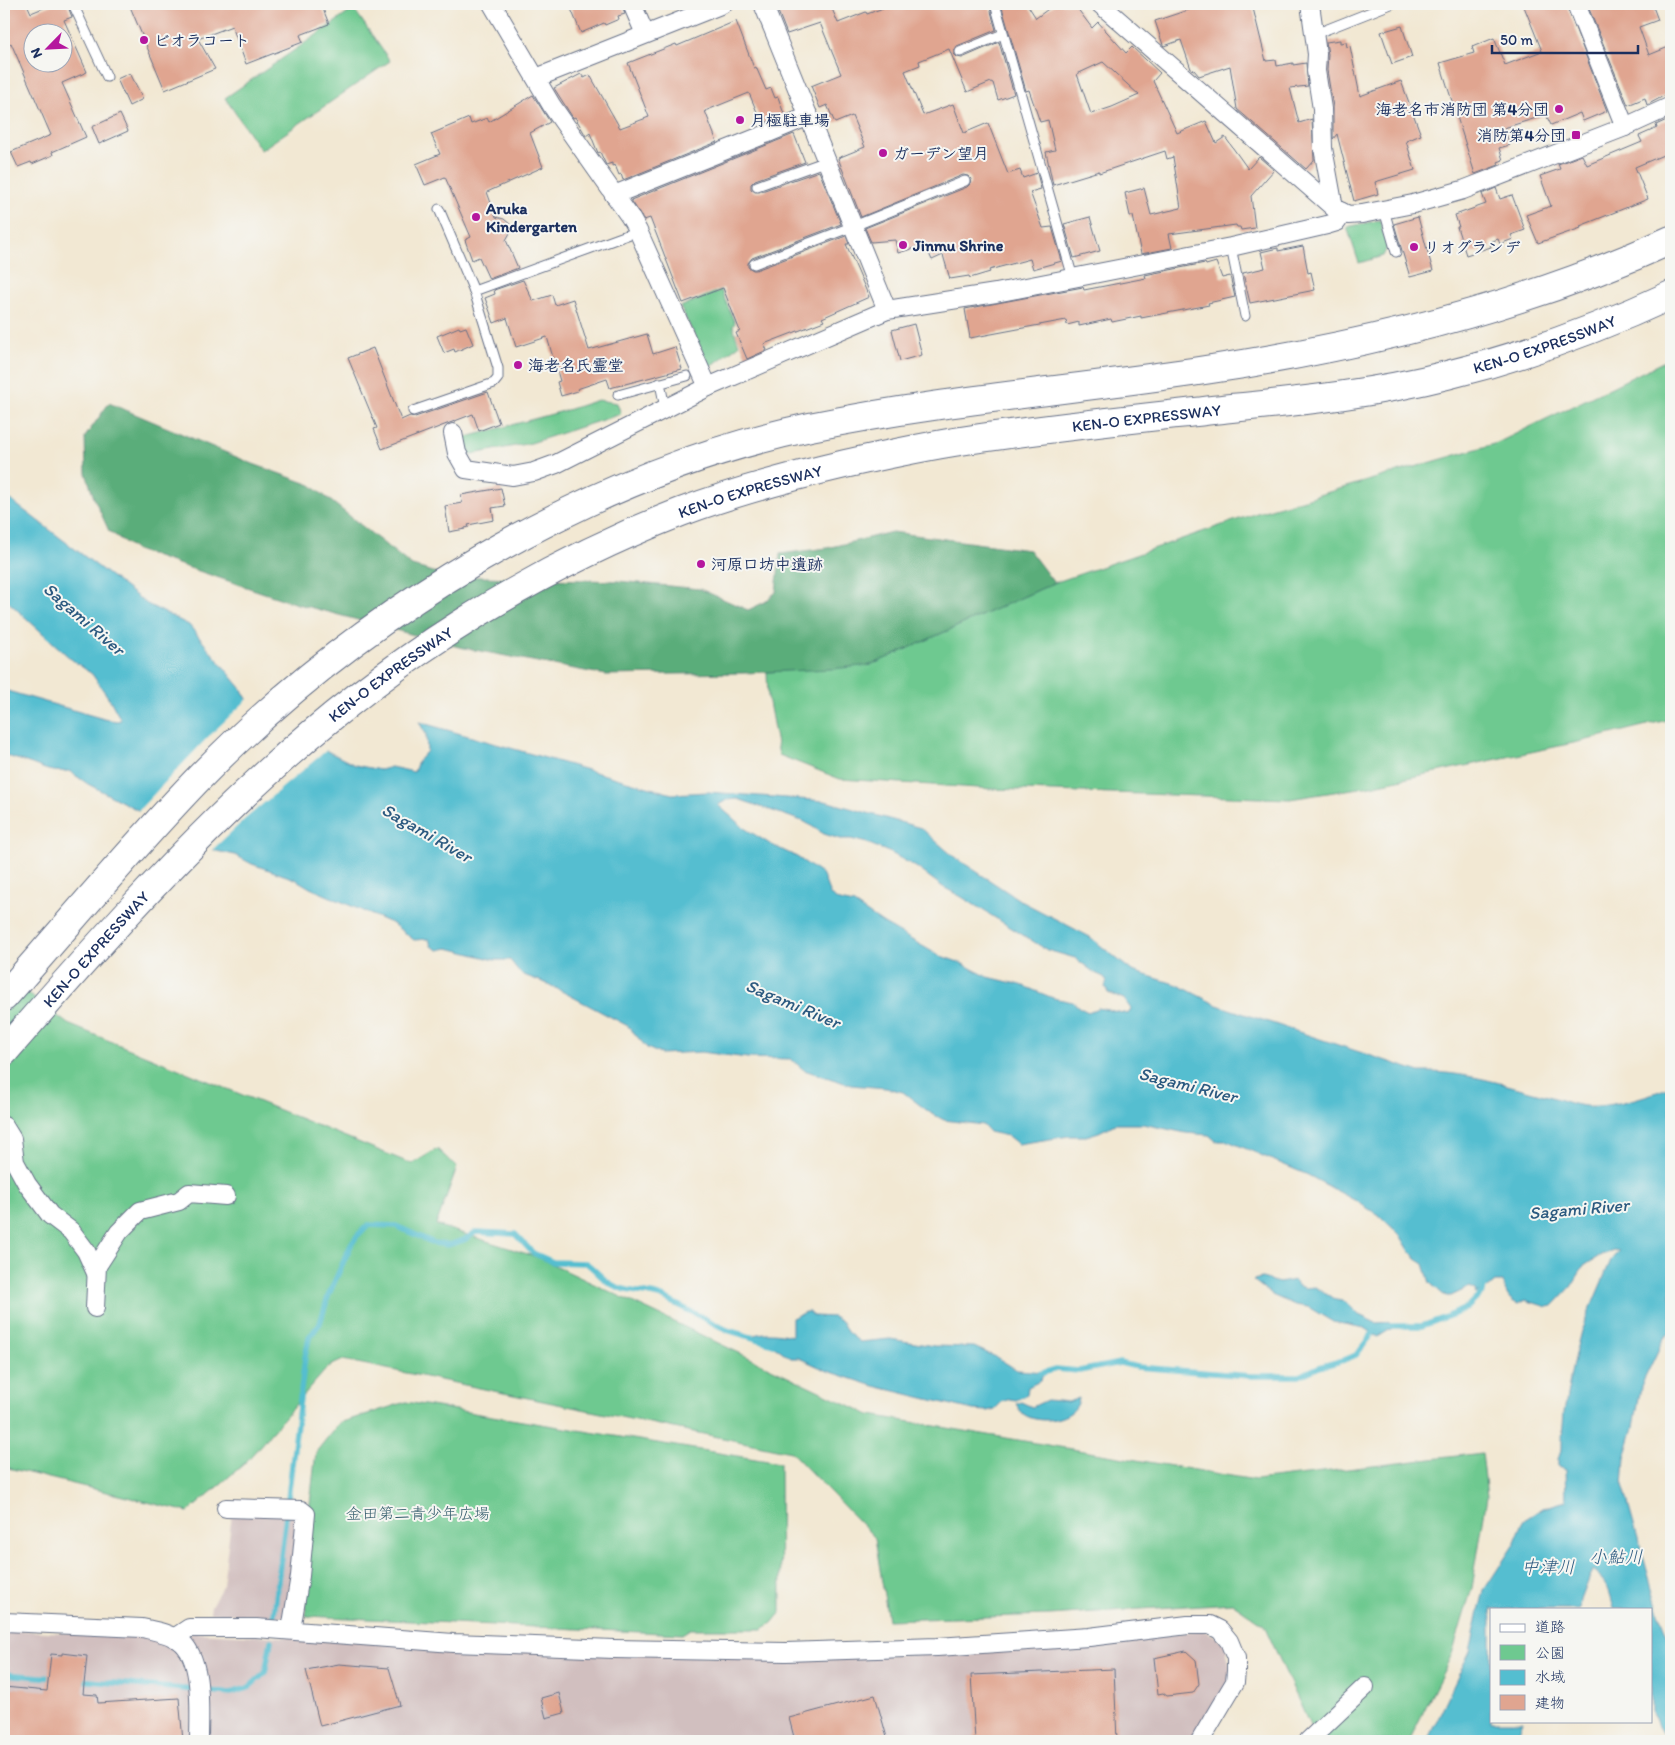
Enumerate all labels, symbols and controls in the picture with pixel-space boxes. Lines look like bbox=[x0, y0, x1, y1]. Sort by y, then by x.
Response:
north arrow bbox=[22, 22, 72, 72]
scale bar bbox=[1492, 22, 1639, 54]
place label: ビオラコート bbox=[154, 31, 250, 50]
text: 50 m bbox=[1500, 31, 1533, 49]
marker: ビオラコート bbox=[138, 34, 150, 46]
text: N bbox=[27, 45, 46, 61]
place label: 海老名市消防団 第4分団 bbox=[1376, 100, 1549, 119]
marker: 海老名市消防団 第4分団 bbox=[1553, 103, 1565, 115]
place label: 月極駐車場 bbox=[750, 111, 830, 130]
marker: 月極駐車場 bbox=[734, 114, 746, 126]
place label: 消防第4分団 bbox=[1476, 126, 1566, 145]
marker: 消防第4分団 bbox=[1570, 129, 1582, 141]
place label: ガーデン望月 bbox=[893, 144, 989, 163]
marker: ガーデン望月 bbox=[877, 147, 889, 159]
place label: Aruka Kindergarten bbox=[485, 199, 578, 237]
marker: Aruka Kindergarten bbox=[470, 211, 482, 223]
place label: Jinmu Shrine bbox=[912, 236, 1004, 255]
place label: リオグランデ bbox=[1424, 238, 1521, 257]
marker: Jinmu Shrine bbox=[897, 239, 909, 251]
marker: リオグランデ bbox=[1408, 241, 1420, 253]
street label: KEN-O EXPRESSWAY bbox=[1471, 311, 1619, 378]
place label: 海老名氏霊堂 bbox=[528, 356, 624, 375]
marker: 海老名氏霊堂 bbox=[512, 359, 524, 371]
street label: KEN-O EXPRESSWAY bbox=[1071, 400, 1222, 436]
street label: KEN-O EXPRESSWAY bbox=[675, 461, 824, 522]
place label: 河原口坊中遺跡 bbox=[711, 555, 823, 574]
marker: 河原口坊中遺跡 bbox=[695, 558, 707, 570]
water label: Sagami River bbox=[39, 578, 130, 661]
street label: KEN-O EXPRESSWAY bbox=[325, 623, 456, 726]
water label: Sagami River bbox=[378, 798, 477, 869]
street label: KEN-O EXPRESSWAY bbox=[39, 887, 153, 1011]
water label: Sagami River bbox=[743, 974, 845, 1034]
water label: Sagami River bbox=[1137, 1062, 1241, 1108]
water label: Sagami River bbox=[1528, 1194, 1632, 1224]
park label: 金田第二青少年広場 bbox=[346, 1504, 490, 1523]
water label: 小鮎川 bbox=[1589, 1546, 1643, 1568]
water label: 中津川 bbox=[1521, 1556, 1575, 1578]
legend bbox=[1490, 1608, 1652, 1722]
text: 道路 bbox=[1535, 1618, 1565, 1636]
text: 公園 bbox=[1535, 1644, 1565, 1662]
text: 水域 bbox=[1535, 1668, 1565, 1686]
text: 建物 bbox=[1535, 1694, 1565, 1712]

